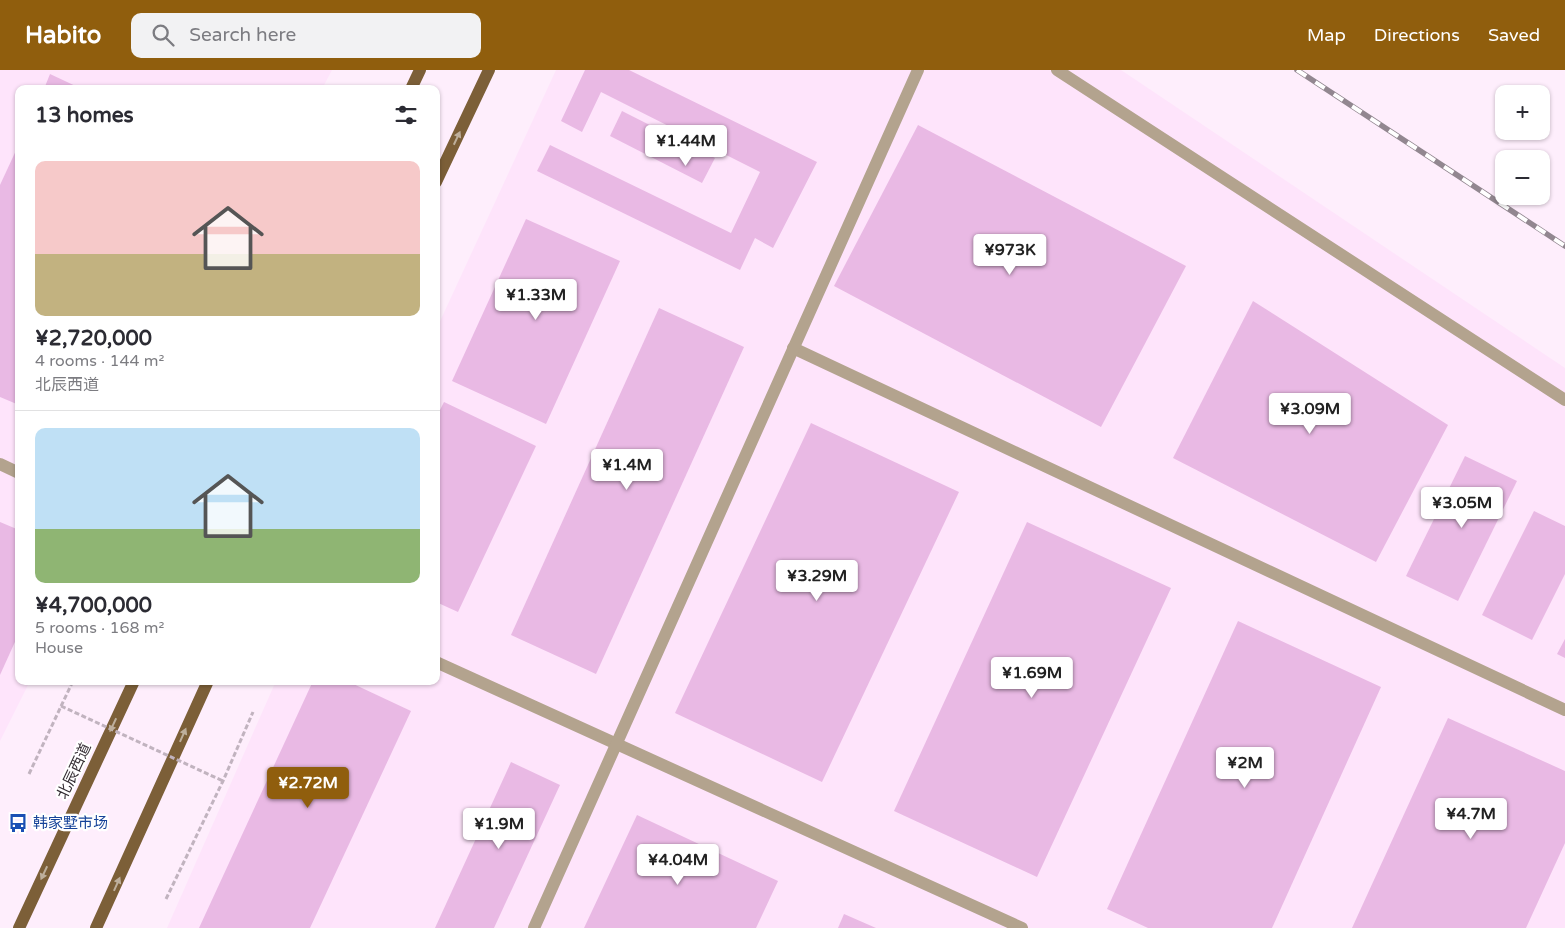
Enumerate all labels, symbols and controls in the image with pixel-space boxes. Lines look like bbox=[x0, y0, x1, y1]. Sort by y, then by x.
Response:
search box bbox=[131, 13, 481, 58]
text: Habito bbox=[25, 21, 101, 50]
icon: search bbox=[149, 21, 177, 49]
text: Search here bbox=[189, 24, 296, 46]
text: Map bbox=[1307, 24, 1346, 46]
text: Directions bbox=[1374, 24, 1460, 46]
text: Saved bbox=[1488, 24, 1540, 46]
map controls bbox=[1495, 85, 1550, 205]
button: + bbox=[1495, 85, 1550, 140]
icon: filters bbox=[392, 101, 420, 129]
text: 13 homes bbox=[35, 103, 134, 128]
pin: ¥1.44M bbox=[645, 124, 727, 167]
one-way arrow bbox=[453, 131, 461, 145]
text: ¥1.44M bbox=[656, 131, 716, 151]
button: − bbox=[1495, 150, 1550, 205]
icon: home bbox=[183, 193, 273, 283]
pin: ¥973K bbox=[975, 234, 1045, 276]
text: ¥973K bbox=[984, 240, 1036, 260]
pin: ¥1.33M bbox=[495, 278, 577, 321]
text: ¥1.33M bbox=[506, 285, 566, 305]
text: ¥2,720,000 bbox=[35, 326, 152, 351]
text: 4 rooms · 144 m² bbox=[35, 351, 164, 371]
text: 北辰西道 bbox=[35, 375, 99, 395]
pin: ¥3.09M bbox=[1269, 392, 1351, 435]
text: ¥3.09M bbox=[1280, 399, 1340, 419]
pin: ¥1.4M bbox=[592, 448, 662, 491]
text: ¥1.4M bbox=[602, 455, 652, 475]
icon: home bbox=[183, 461, 273, 551]
pin: ¥3.05M bbox=[1421, 486, 1503, 529]
text: ¥3.05M bbox=[1432, 493, 1492, 513]
pin: ¥3.29M bbox=[776, 560, 858, 602]
text: ¥3.29M bbox=[787, 566, 847, 586]
text: ¥4,700,000 bbox=[35, 593, 152, 618]
text: 5 rooms · 168 m² bbox=[35, 618, 164, 638]
text: House bbox=[35, 638, 83, 658]
pin: ¥1.69M bbox=[991, 656, 1073, 699]
text: ¥1.69M bbox=[1002, 663, 1062, 683]
one-way arrow bbox=[109, 718, 117, 733]
one-way arrow bbox=[180, 728, 188, 742]
street label: 北辰西道 bbox=[53, 740, 95, 802]
pin: ¥2M bbox=[1221, 746, 1269, 789]
text: ¥2M bbox=[1227, 753, 1263, 773]
pin: ¥2.72M bbox=[267, 766, 349, 809]
text: ¥2.72M bbox=[278, 773, 338, 793]
pin: ¥4.7M bbox=[1436, 798, 1506, 840]
text: ¥4.7M bbox=[1446, 804, 1496, 824]
pin: ¥1.9M bbox=[464, 808, 534, 850]
bus stop icon: 韩家墅市场 bbox=[7, 812, 29, 834]
place label: 韩家墅市场 bbox=[33, 814, 108, 832]
text: ¥1.9M bbox=[474, 814, 524, 834]
pin: ¥4.04M bbox=[637, 844, 719, 886]
text: ¥4.04M bbox=[648, 850, 708, 870]
one-way arrow bbox=[40, 866, 48, 880]
one-way arrow bbox=[113, 877, 121, 891]

